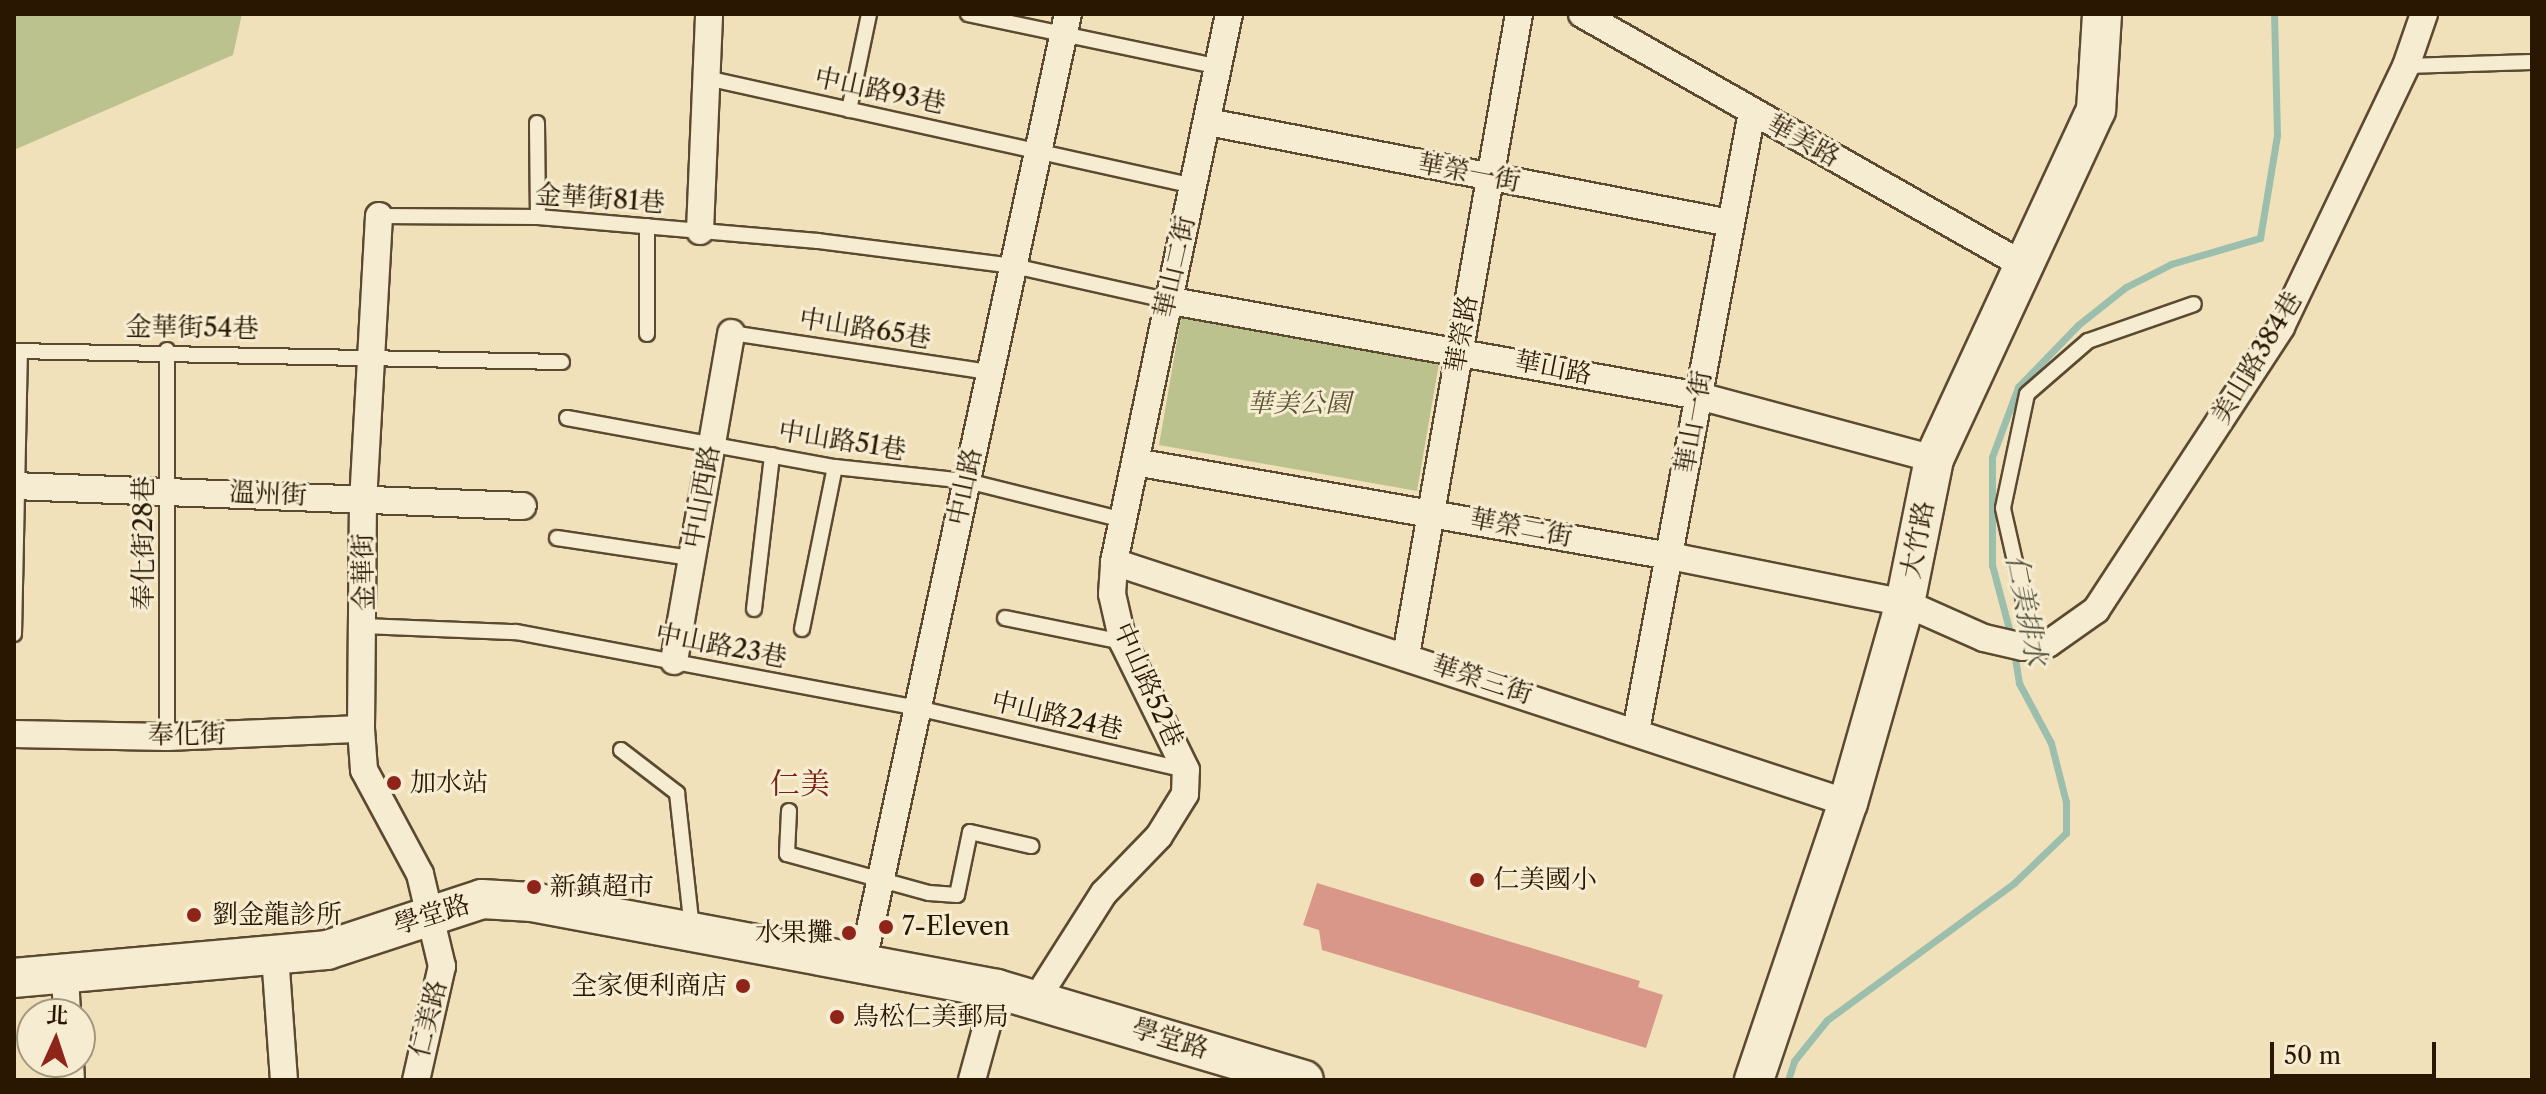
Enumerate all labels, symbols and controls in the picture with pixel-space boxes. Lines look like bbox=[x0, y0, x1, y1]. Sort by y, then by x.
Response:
street label: 中山路93巷 bbox=[811, 62, 949, 120]
street label: 華美路 bbox=[1761, 108, 1845, 174]
street label: 華榮一街 bbox=[1415, 148, 1523, 198]
street label: 金華街81巷 bbox=[534, 179, 666, 219]
street label: 華山二街 bbox=[1148, 213, 1202, 321]
street label: 美山路384巷 bbox=[2205, 286, 2309, 430]
street label: 華榮路 bbox=[1440, 293, 1484, 375]
street label: 中山路65巷 bbox=[797, 303, 933, 355]
street label: 金華街54巷 bbox=[125, 311, 259, 345]
street label: 華山路 bbox=[1512, 345, 1594, 391]
street label: 華山一街 bbox=[1670, 368, 1718, 476]
park label: 華美公園 bbox=[1247, 388, 1351, 420]
street label: 中山路51巷 bbox=[776, 415, 908, 467]
street label: 中山西路 bbox=[678, 443, 726, 551]
street label: 中山路 bbox=[942, 446, 988, 528]
street label: 奉化街28巷 bbox=[128, 476, 160, 610]
street label: 溫州街 bbox=[228, 476, 308, 512]
street label: 大竹路 bbox=[1895, 499, 1941, 581]
street label: 華榮二街 bbox=[1467, 503, 1575, 553]
street label: 金華街 bbox=[348, 533, 380, 611]
water label: 仁美排水 bbox=[2000, 552, 2054, 668]
street label: 中山路23巷 bbox=[653, 618, 789, 674]
street label: 中山路52巷 bbox=[1107, 618, 1189, 752]
street label: 華榮三街 bbox=[1428, 649, 1536, 711]
street label: 中山路24巷 bbox=[988, 686, 1126, 746]
street label: 奉化街 bbox=[148, 719, 226, 751]
district label: 仁美 bbox=[770, 766, 830, 802]
place label: 加水站 bbox=[410, 767, 488, 799]
marker: 加水站 bbox=[385, 774, 403, 792]
place label: 仁美國小 bbox=[1493, 864, 1597, 896]
place label: 新鎮超市 bbox=[550, 871, 654, 903]
marker: 仁美國小 bbox=[1468, 871, 1486, 889]
marker: 新鎮超市 bbox=[525, 878, 543, 896]
street label: 學堂路 bbox=[390, 889, 474, 941]
place label: 劉金龍診所 bbox=[212, 899, 342, 931]
marker: 劉金龍診所 bbox=[183, 904, 205, 926]
place label: 7-Eleven bbox=[902, 911, 1010, 943]
place label: 水果攤 bbox=[755, 917, 833, 949]
marker: 7-Eleven bbox=[877, 918, 895, 936]
marker: 水果攤 bbox=[840, 924, 858, 942]
place label: 全家便利商店 bbox=[571, 970, 727, 1002]
street label: 仁美路 bbox=[404, 977, 454, 1061]
marker: 全家便利商店 bbox=[734, 977, 752, 995]
north arrow bbox=[16, 998, 96, 1078]
text: 北 bbox=[45, 1001, 69, 1030]
place label: 鳥松仁美郵局 bbox=[853, 1001, 1009, 1033]
marker: 鳥松仁美郵局 bbox=[828, 1008, 846, 1026]
street label: 學堂路 bbox=[1128, 1013, 1212, 1065]
scale bar bbox=[2274, 1026, 2440, 1076]
text: 50 m bbox=[2284, 1041, 2341, 1070]

